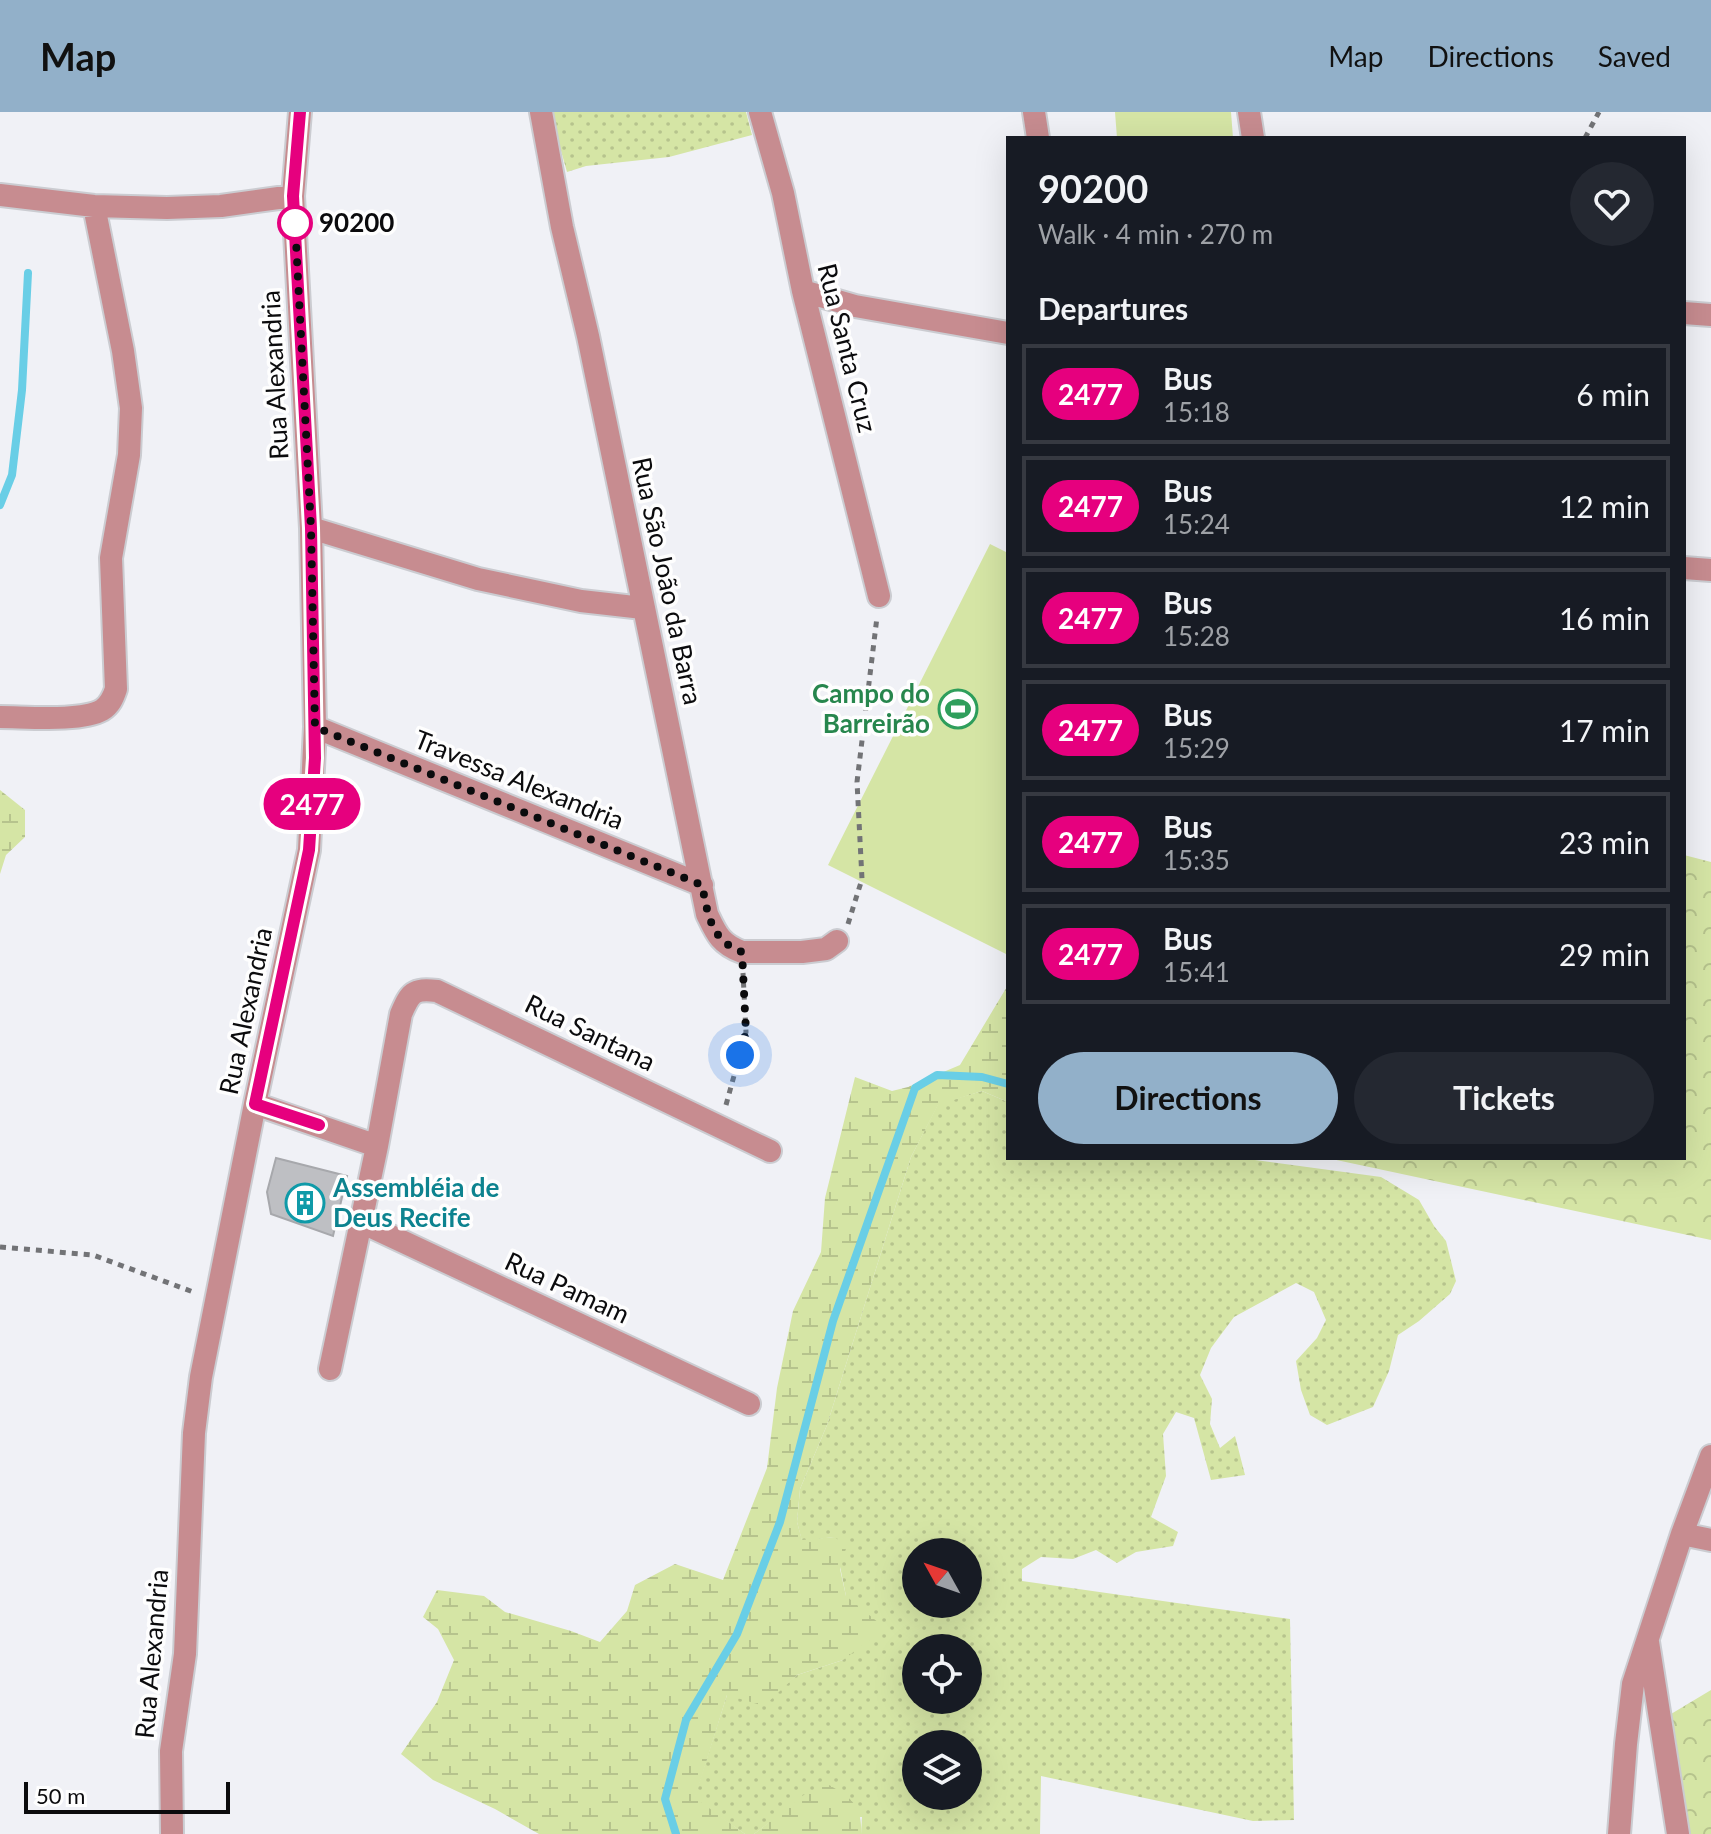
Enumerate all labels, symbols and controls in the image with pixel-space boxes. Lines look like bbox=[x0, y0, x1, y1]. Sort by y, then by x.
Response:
text: Map bbox=[40, 33, 116, 79]
text: Map bbox=[1328, 39, 1383, 73]
text: Directions bbox=[1427, 39, 1554, 73]
text: Saved bbox=[1598, 39, 1671, 73]
button: heart bbox=[1570, 162, 1654, 246]
text: 90200 bbox=[1038, 165, 1148, 211]
marker: 90200 bbox=[278, 206, 312, 240]
place label: 90200 bbox=[319, 206, 394, 238]
text: Walk · 4 min · 270 m bbox=[1038, 218, 1273, 250]
street label: Rua Santa Cruz bbox=[812, 260, 884, 436]
street label: Rua Alexandria bbox=[254, 289, 294, 461]
text: Departures bbox=[1038, 290, 1188, 326]
text: Bus bbox=[1163, 360, 1213, 396]
text: 6 min bbox=[1576, 376, 1650, 412]
text: 2477 bbox=[1058, 377, 1123, 411]
text: 15:18 bbox=[1163, 396, 1230, 428]
street label: Rua São João da Barra bbox=[626, 454, 710, 707]
text: Bus bbox=[1163, 472, 1213, 508]
text: 12 min bbox=[1559, 488, 1650, 524]
text: 2477 bbox=[1058, 489, 1123, 523]
text: 15:24 bbox=[1163, 508, 1230, 540]
text: Bus bbox=[1163, 584, 1213, 620]
text: 16 min bbox=[1559, 600, 1650, 636]
text: 2477 bbox=[1058, 601, 1123, 635]
text: 15:28 bbox=[1163, 620, 1230, 652]
place label: Campo do Barreirão bbox=[812, 677, 930, 739]
sports icon: Campo do Barreirão bbox=[937, 688, 979, 730]
text: Bus bbox=[1163, 696, 1213, 732]
text: 17 min bbox=[1559, 712, 1650, 748]
text: 2477 bbox=[1058, 713, 1123, 747]
street label: Travessa Alexandria bbox=[410, 722, 629, 836]
text: 15:29 bbox=[1163, 732, 1230, 764]
line badge: 2477 bbox=[256, 778, 368, 830]
text: 2477 bbox=[280, 787, 344, 821]
text: Bus bbox=[1163, 808, 1213, 844]
text: 23 min bbox=[1559, 824, 1650, 860]
text: 2477 bbox=[1058, 825, 1123, 859]
text: 15:35 bbox=[1163, 844, 1230, 876]
text: Bus bbox=[1163, 920, 1213, 956]
street label: Rua Alexandria bbox=[212, 924, 278, 1097]
text: 29 min bbox=[1559, 936, 1650, 972]
text: 2477 bbox=[1058, 937, 1123, 971]
text: 15:41 bbox=[1163, 956, 1230, 988]
street label: Rua Santana bbox=[520, 987, 661, 1077]
your location bbox=[720, 1035, 760, 1075]
button: Directions bbox=[1038, 1052, 1338, 1144]
button: Tickets bbox=[1354, 1052, 1654, 1144]
place label: Assembléia de Deus Recife bbox=[332, 1171, 500, 1233]
building icon: Assembléia de Deus Recife bbox=[284, 1182, 326, 1224]
street label: Rua Pamam bbox=[500, 1244, 635, 1330]
north arrow bbox=[902, 1538, 982, 1618]
map controls bbox=[902, 1538, 982, 1810]
street label: Rua Alexandria bbox=[128, 1568, 174, 1740]
button: locate bbox=[902, 1634, 982, 1714]
button: layers bbox=[902, 1730, 982, 1810]
scale bar bbox=[24, 1778, 230, 1814]
text: 50 m bbox=[36, 1782, 85, 1809]

